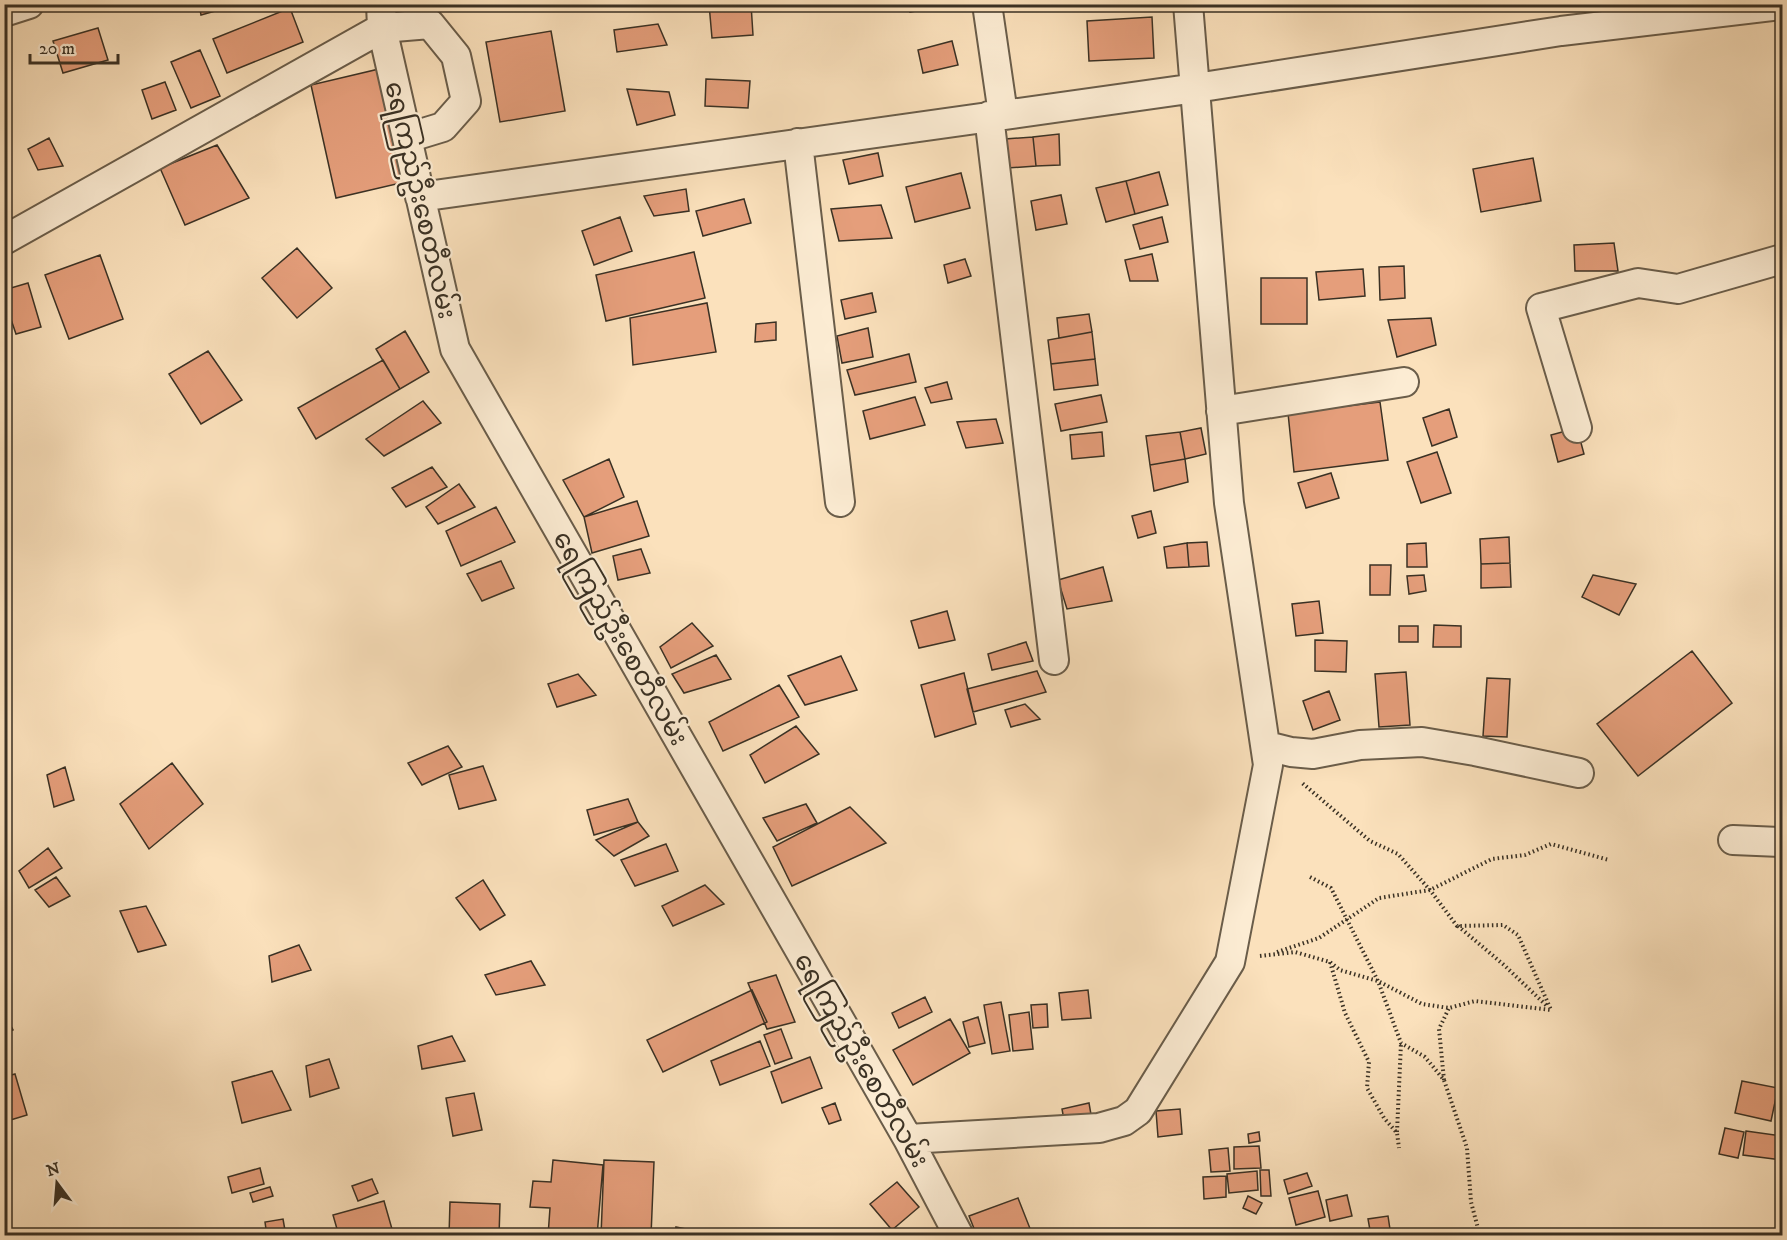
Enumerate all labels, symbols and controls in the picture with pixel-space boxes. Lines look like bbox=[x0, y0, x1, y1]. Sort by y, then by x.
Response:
scale bar bbox=[30, 27, 118, 65]
text: 20 m bbox=[39, 38, 75, 60]
street label: ရေကြည်ဦးစေတီလမ်း bbox=[373, 78, 465, 323]
street label: ရေကြည်ဦးစေတီလမ်း bbox=[542, 524, 696, 754]
street label: ရေကြည်ဦးစေတီလမ်း bbox=[783, 946, 937, 1176]
north arrow bbox=[27, 1153, 87, 1213]
text: N bbox=[44, 1158, 62, 1181]

